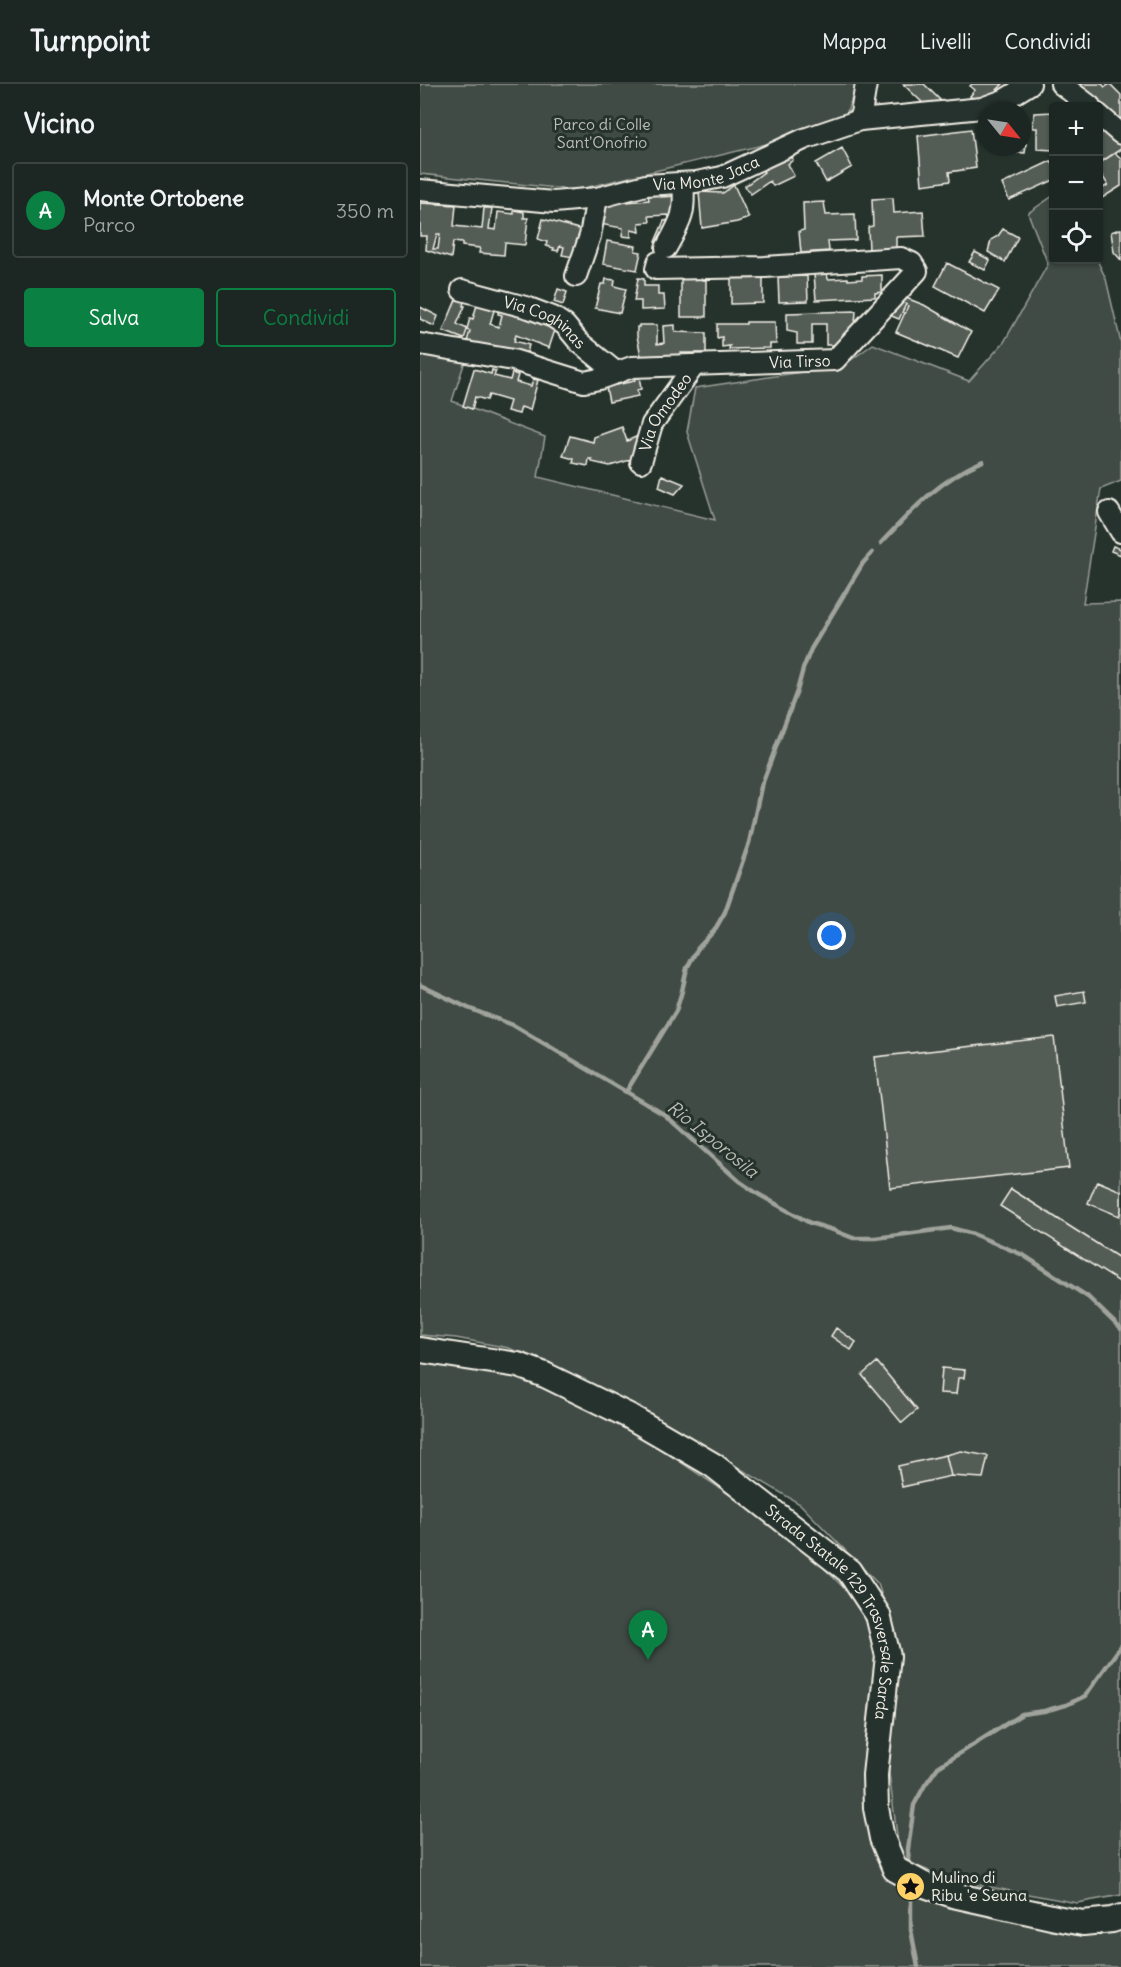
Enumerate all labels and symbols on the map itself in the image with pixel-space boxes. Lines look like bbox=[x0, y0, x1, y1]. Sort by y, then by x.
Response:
north arrow bbox=[977, 102, 1031, 156]
park label: Parco di Colle Sant'Onofrio bbox=[553, 114, 651, 152]
street label: Via Monte Jaca bbox=[652, 151, 762, 195]
street label: Via Coghinas bbox=[501, 292, 589, 353]
street label: Via Tirso bbox=[769, 350, 831, 372]
street label: Via Omodeo bbox=[635, 369, 696, 454]
your location bbox=[817, 921, 846, 950]
water label: Rio Isporosila bbox=[663, 1095, 764, 1184]
street label: Strada Statale 129 Trasversale Sarda bbox=[761, 1500, 898, 1721]
pin: A bbox=[628, 1610, 668, 1660]
place label: Mulino di Ribu 'e Seuna bbox=[931, 1867, 1027, 1905]
place icon: Mulino di Ribu 'e Seuna bbox=[894, 1870, 926, 1902]

